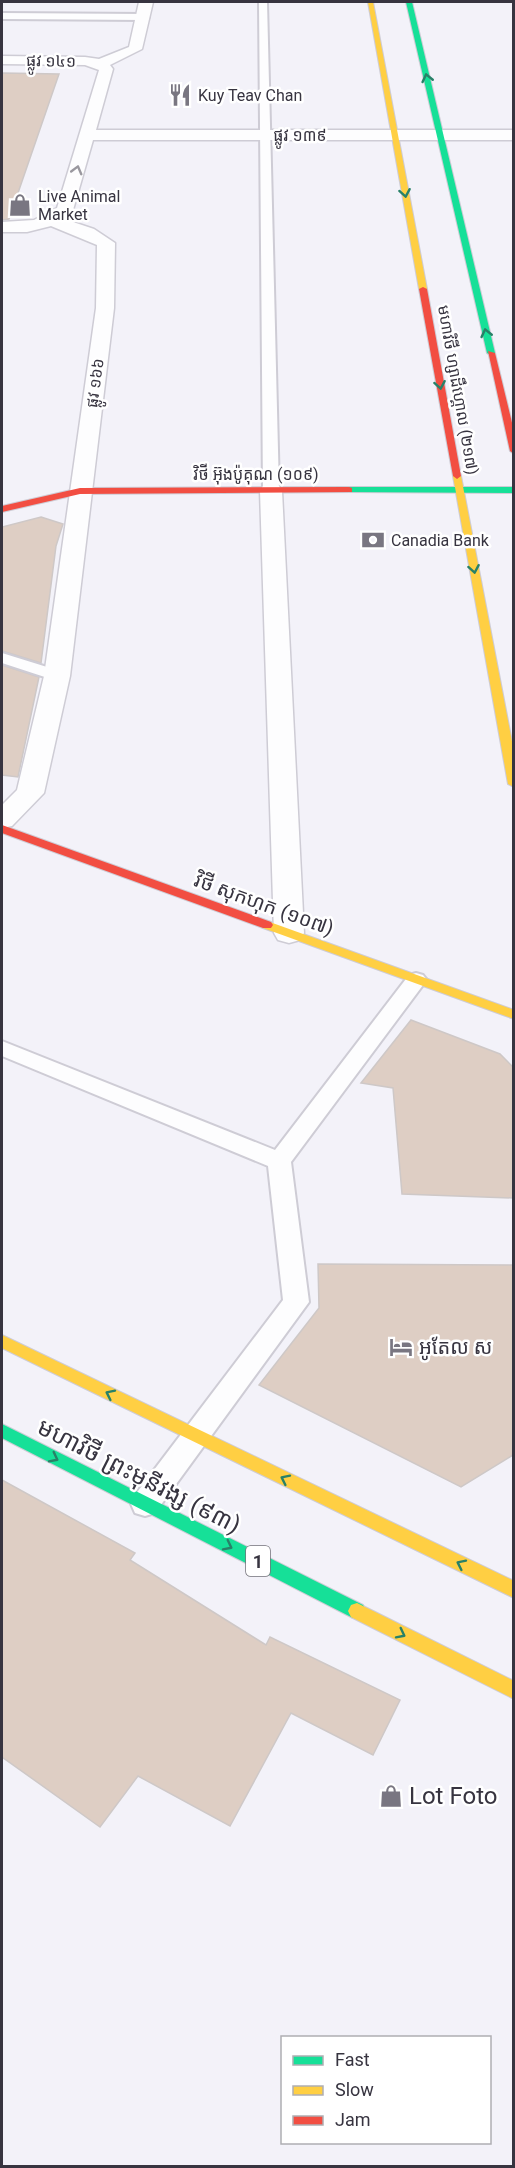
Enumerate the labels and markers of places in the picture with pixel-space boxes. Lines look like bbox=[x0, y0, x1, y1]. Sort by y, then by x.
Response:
restaurant icon: Kuy Teav Chan bbox=[167, 82, 193, 108]
place label: Kuy Teav Chan bbox=[198, 86, 302, 105]
place label: Live Animal Market bbox=[38, 187, 120, 224]
shop icon: Live Animal Market bbox=[7, 192, 33, 218]
bank icon: Canadia Bank bbox=[360, 527, 386, 553]
place label: Canadia Bank bbox=[391, 531, 490, 550]
hotel icon: អូតែល ស bbox=[388, 1334, 414, 1360]
place label: អូតែល ស bbox=[419, 1335, 492, 1361]
place label: Lot Foto bbox=[409, 1782, 497, 1810]
shop icon: Lot Foto bbox=[378, 1783, 404, 1809]

